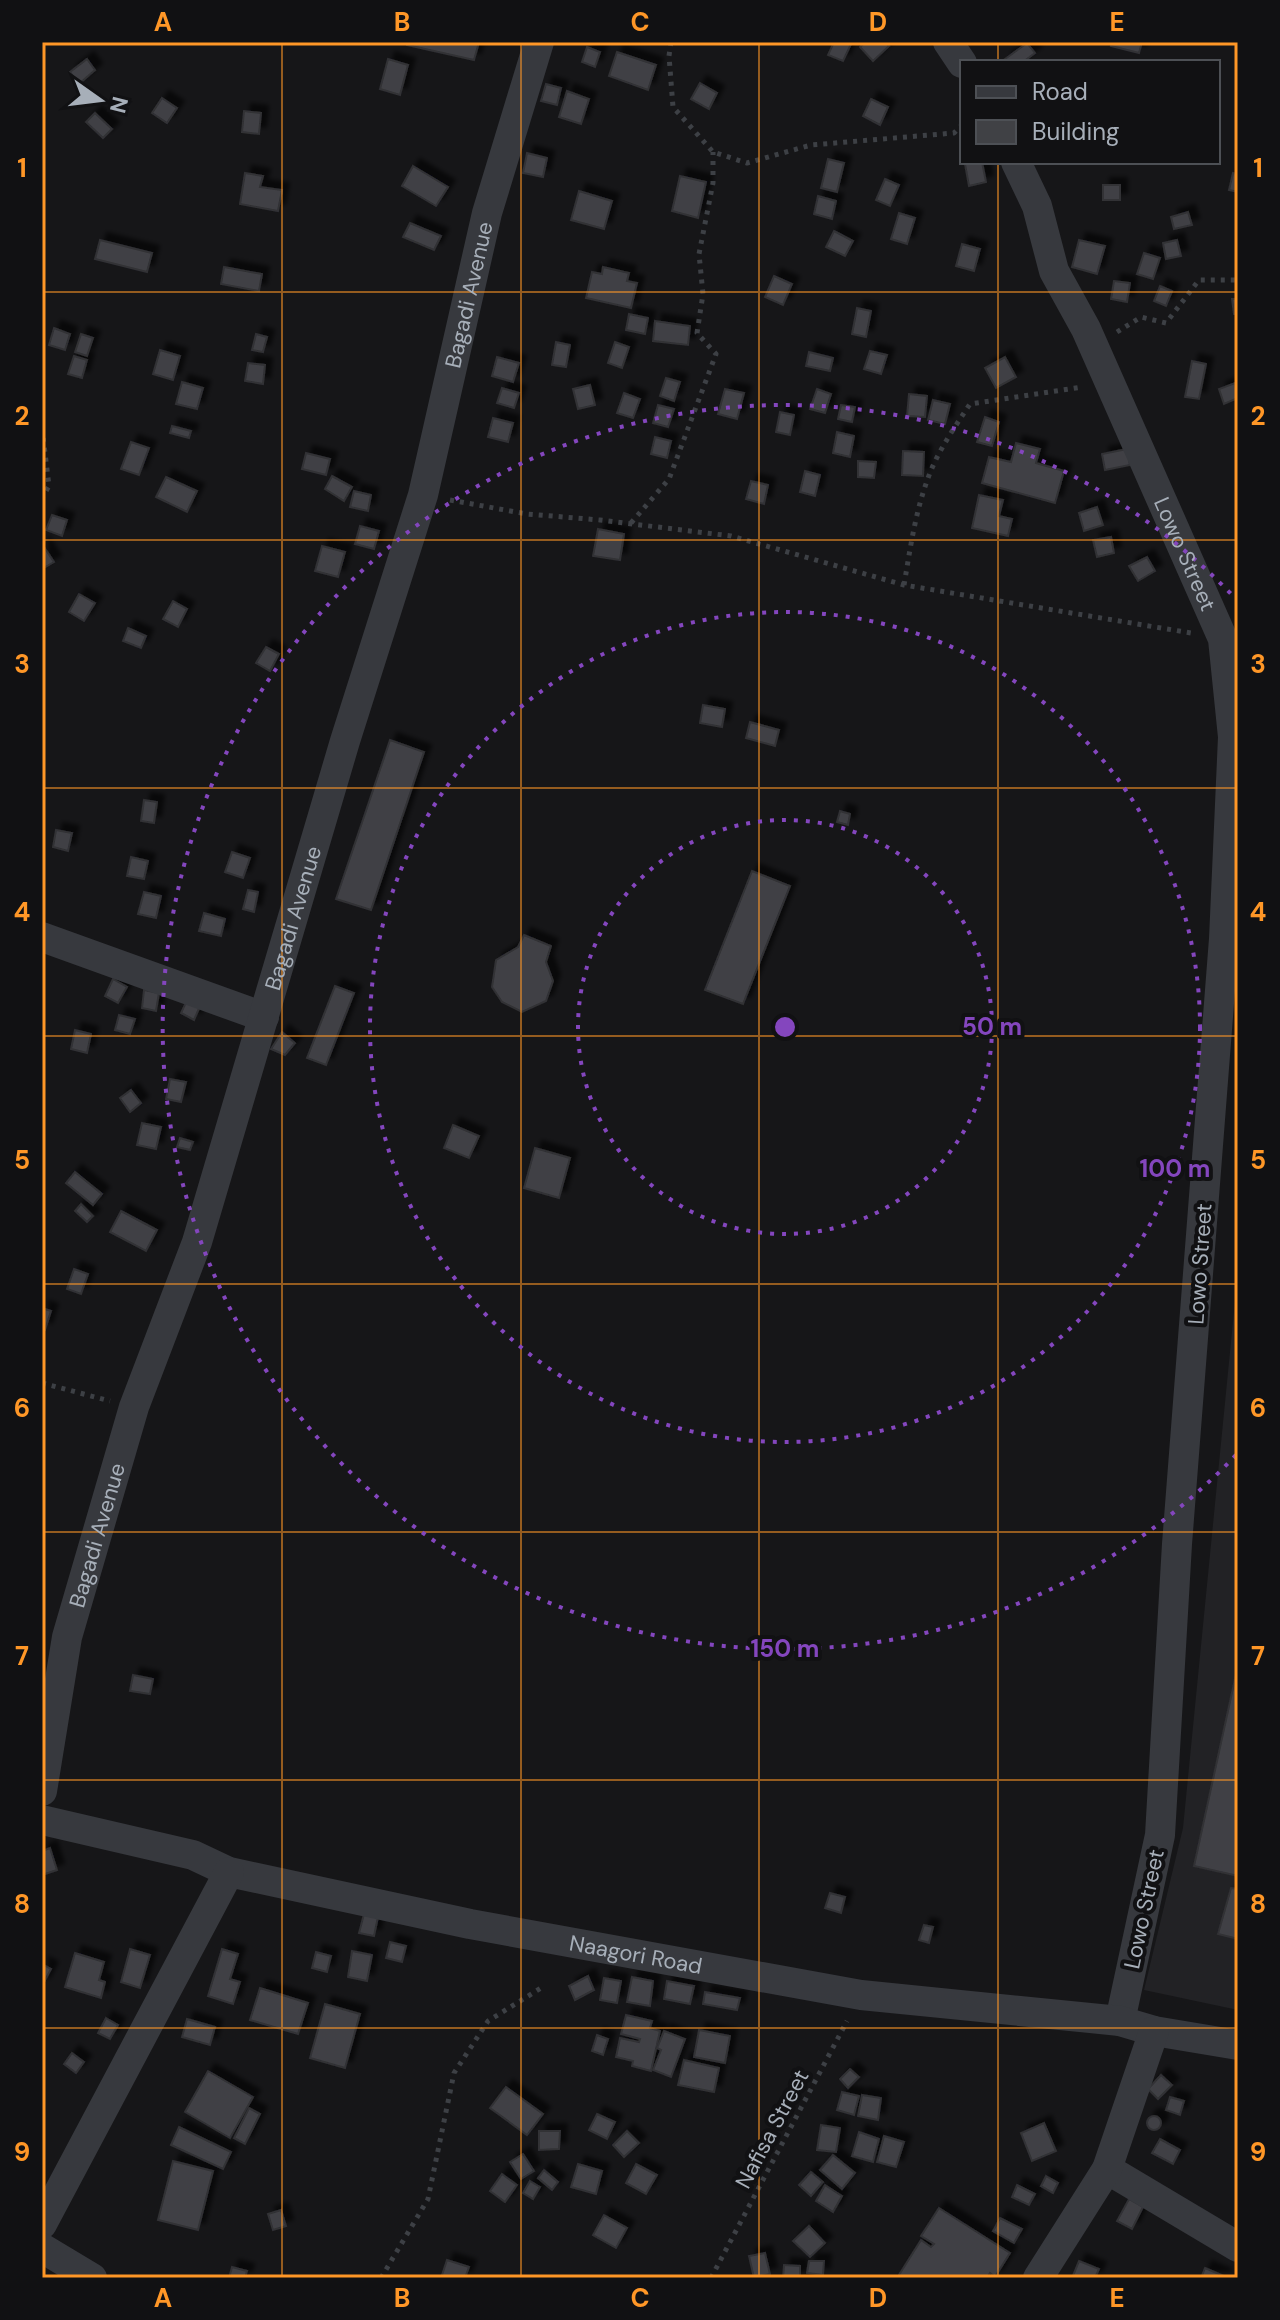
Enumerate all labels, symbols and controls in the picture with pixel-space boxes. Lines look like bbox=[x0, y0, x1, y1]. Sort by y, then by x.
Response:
text: A bbox=[154, 5, 172, 39]
text: B bbox=[394, 5, 410, 39]
text: C bbox=[630, 5, 650, 39]
text: D bbox=[869, 5, 887, 39]
text: E bbox=[1109, 5, 1125, 39]
north arrow bbox=[60, 60, 140, 140]
legend bbox=[960, 60, 1220, 164]
text: Road bbox=[1032, 76, 1088, 107]
text: N bbox=[103, 93, 135, 116]
text: Building bbox=[1032, 116, 1119, 147]
text: 1 bbox=[17, 151, 27, 185]
text: 1 bbox=[1253, 151, 1263, 185]
street label: Bagadi Avenue bbox=[438, 219, 499, 371]
text: 2 bbox=[14, 399, 30, 433]
text: 2 bbox=[1250, 399, 1266, 433]
street label: Lowo Street bbox=[1148, 492, 1223, 615]
text: 3 bbox=[14, 647, 30, 681]
text: 3 bbox=[1250, 647, 1266, 681]
street label: Bagadi Avenue bbox=[258, 842, 328, 994]
text: 4 bbox=[14, 895, 30, 929]
text: 4 bbox=[1250, 895, 1266, 929]
text: 50 m bbox=[962, 1011, 1022, 1042]
centre of rings bbox=[771, 1013, 799, 1041]
text: 5 bbox=[14, 1143, 30, 1177]
text: 5 bbox=[1250, 1143, 1266, 1177]
text: 100 m bbox=[1140, 1153, 1210, 1184]
street label: Lowo Street bbox=[1181, 1202, 1219, 1326]
text: 6 bbox=[14, 1391, 30, 1425]
text: 6 bbox=[1250, 1391, 1266, 1425]
street label: Bagadi Avenue bbox=[62, 1460, 131, 1611]
text: 150 m bbox=[751, 1633, 819, 1664]
text: 7 bbox=[15, 1639, 29, 1673]
text: 7 bbox=[1251, 1639, 1265, 1673]
street label: Lowo Street bbox=[1117, 1847, 1171, 1971]
text: 8 bbox=[14, 1887, 30, 1921]
text: 8 bbox=[1250, 1887, 1266, 1921]
street label: Naagori Road bbox=[567, 1928, 705, 1980]
street label: Nafisa Street bbox=[728, 2064, 816, 2194]
text: 9 bbox=[14, 2135, 30, 2169]
text: 9 bbox=[1250, 2135, 1266, 2169]
text: A bbox=[154, 2281, 172, 2315]
text: B bbox=[394, 2281, 410, 2315]
text: C bbox=[630, 2281, 650, 2315]
text: D bbox=[869, 2281, 887, 2315]
text: E bbox=[1109, 2281, 1125, 2315]

